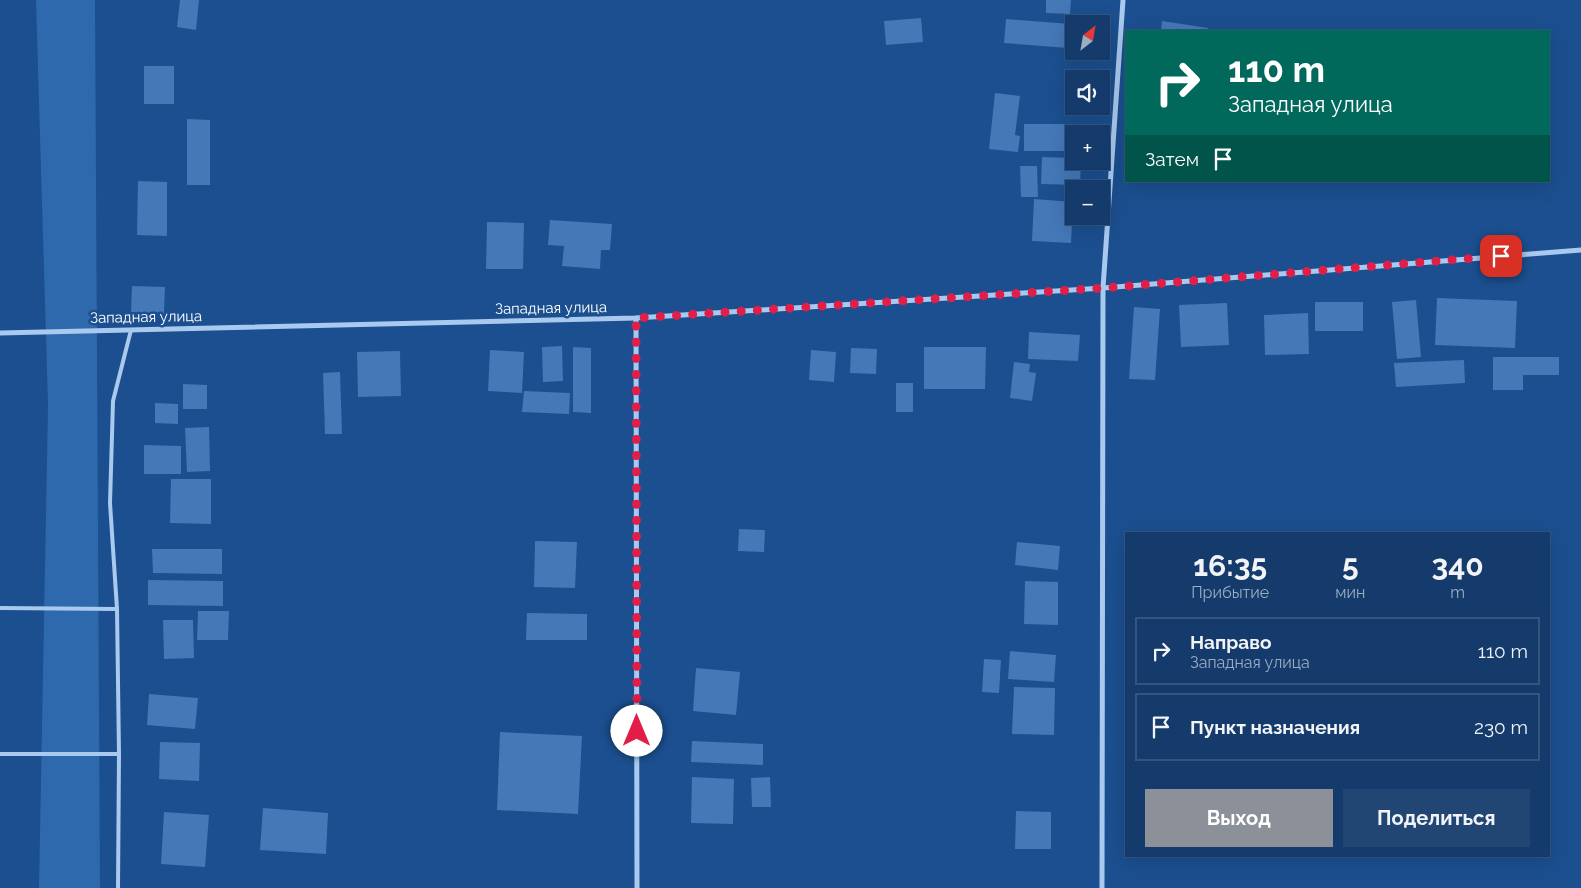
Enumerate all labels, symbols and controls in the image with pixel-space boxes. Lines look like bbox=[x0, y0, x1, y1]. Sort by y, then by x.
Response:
north arrow bbox=[1065, 15, 1110, 60]
map controls bbox=[1065, 15, 1110, 225]
text: 110 m bbox=[1228, 49, 1325, 90]
icon: right bbox=[1145, 50, 1210, 115]
button: sound bbox=[1065, 70, 1110, 115]
text: Западная улица bbox=[1228, 91, 1393, 117]
button: + bbox=[1065, 125, 1110, 170]
icon: arrive bbox=[1209, 145, 1237, 173]
text: Затем bbox=[1145, 148, 1199, 170]
button: − bbox=[1065, 180, 1110, 225]
pin bbox=[1480, 235, 1522, 277]
icon: arrive bbox=[1487, 242, 1515, 270]
street label: Западная улица bbox=[495, 298, 607, 318]
street label: Западная улица bbox=[90, 307, 202, 327]
text: 16:35 bbox=[1193, 548, 1267, 583]
text: 5 bbox=[1342, 548, 1359, 583]
text: 340 bbox=[1431, 548, 1484, 583]
text: Прибытие bbox=[1191, 583, 1269, 602]
text: мин bbox=[1335, 583, 1365, 602]
text: m bbox=[1450, 583, 1465, 602]
text: Направо bbox=[1190, 631, 1271, 653]
icon: right bbox=[1147, 637, 1175, 665]
text: 110 m bbox=[1478, 640, 1528, 662]
text: Западная улица bbox=[1190, 653, 1310, 672]
position arrow bbox=[610, 704, 662, 756]
icon: arrive bbox=[1147, 713, 1175, 741]
text: Пункт назначения bbox=[1190, 716, 1360, 738]
text: 230 m bbox=[1474, 716, 1528, 738]
button: Выход bbox=[1145, 789, 1333, 847]
button: Поделиться bbox=[1343, 789, 1530, 847]

